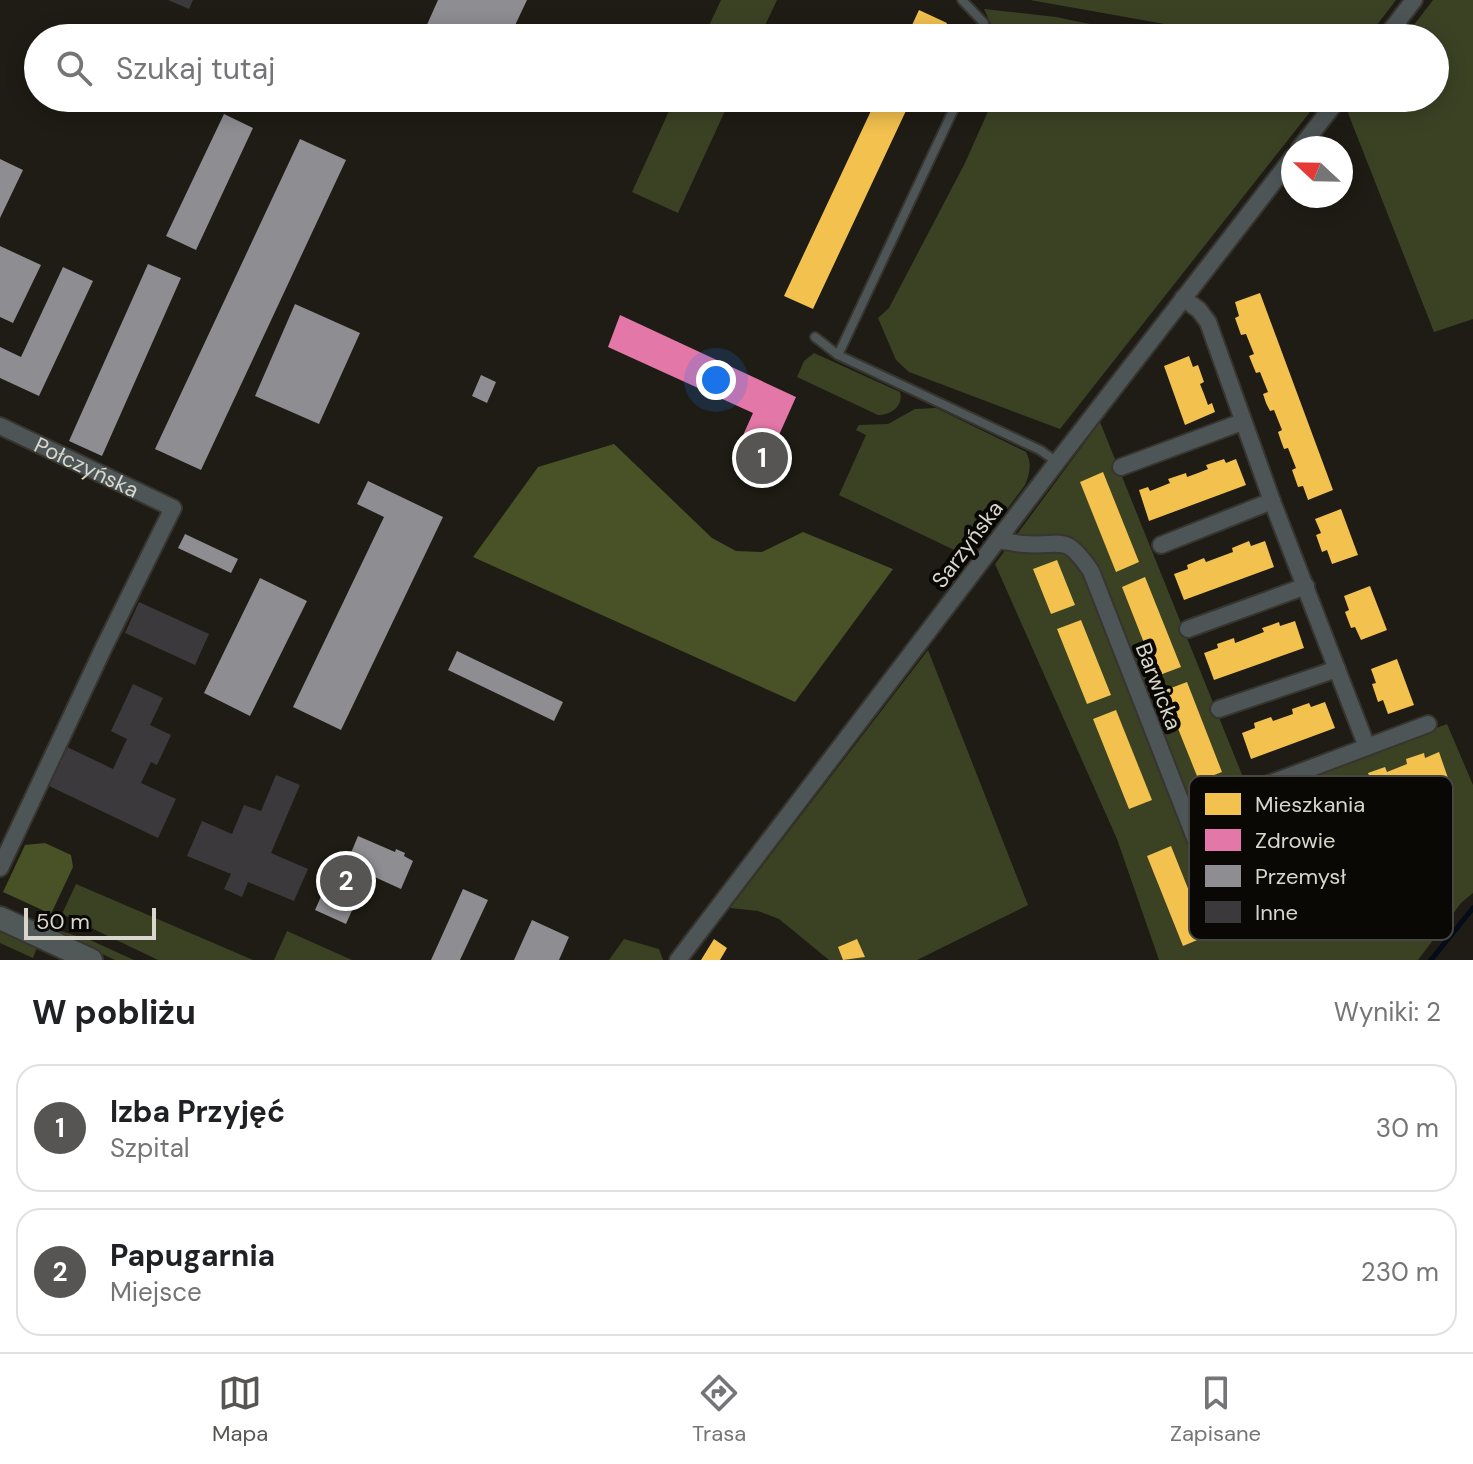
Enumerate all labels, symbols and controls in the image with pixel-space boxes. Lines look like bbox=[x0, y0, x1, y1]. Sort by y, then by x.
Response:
search box bbox=[24, 24, 1449, 112]
icon: search bbox=[52, 46, 96, 90]
text: Szukaj tutaj bbox=[116, 49, 275, 88]
north arrow bbox=[1281, 136, 1353, 208]
your location bbox=[696, 360, 736, 400]
pin: 1 bbox=[736, 428, 788, 488]
street label: Połczyńska bbox=[30, 430, 143, 505]
street label: Sarzyńska bbox=[925, 495, 1010, 594]
street label: Barwicka bbox=[1129, 639, 1188, 734]
legend bbox=[1189, 776, 1453, 940]
text: Mieszkania bbox=[1255, 790, 1365, 819]
text: Zdrowie bbox=[1255, 826, 1336, 855]
pin: 2 bbox=[320, 851, 372, 911]
text: Przemysł bbox=[1255, 862, 1346, 891]
text: Inne bbox=[1255, 898, 1298, 927]
scale bar bbox=[24, 904, 156, 940]
text: 50 m bbox=[36, 907, 90, 936]
text: W pobliżu bbox=[32, 990, 196, 1035]
text: Wyniki: 2 bbox=[1334, 995, 1441, 1029]
text: Izba Przyjęć bbox=[110, 1092, 285, 1131]
text: 1 bbox=[55, 1111, 65, 1145]
text: 30 m bbox=[1376, 1111, 1439, 1145]
text: Szpital bbox=[110, 1131, 190, 1165]
text: Papugarnia bbox=[110, 1236, 275, 1275]
text: 2 bbox=[52, 1255, 68, 1289]
text: 230 m bbox=[1361, 1255, 1439, 1289]
text: Miejsce bbox=[110, 1275, 202, 1309]
tab: Mapa bbox=[212, 1371, 268, 1448]
tab: Trasa bbox=[692, 1371, 746, 1448]
tab: Zapisane bbox=[1170, 1371, 1261, 1448]

